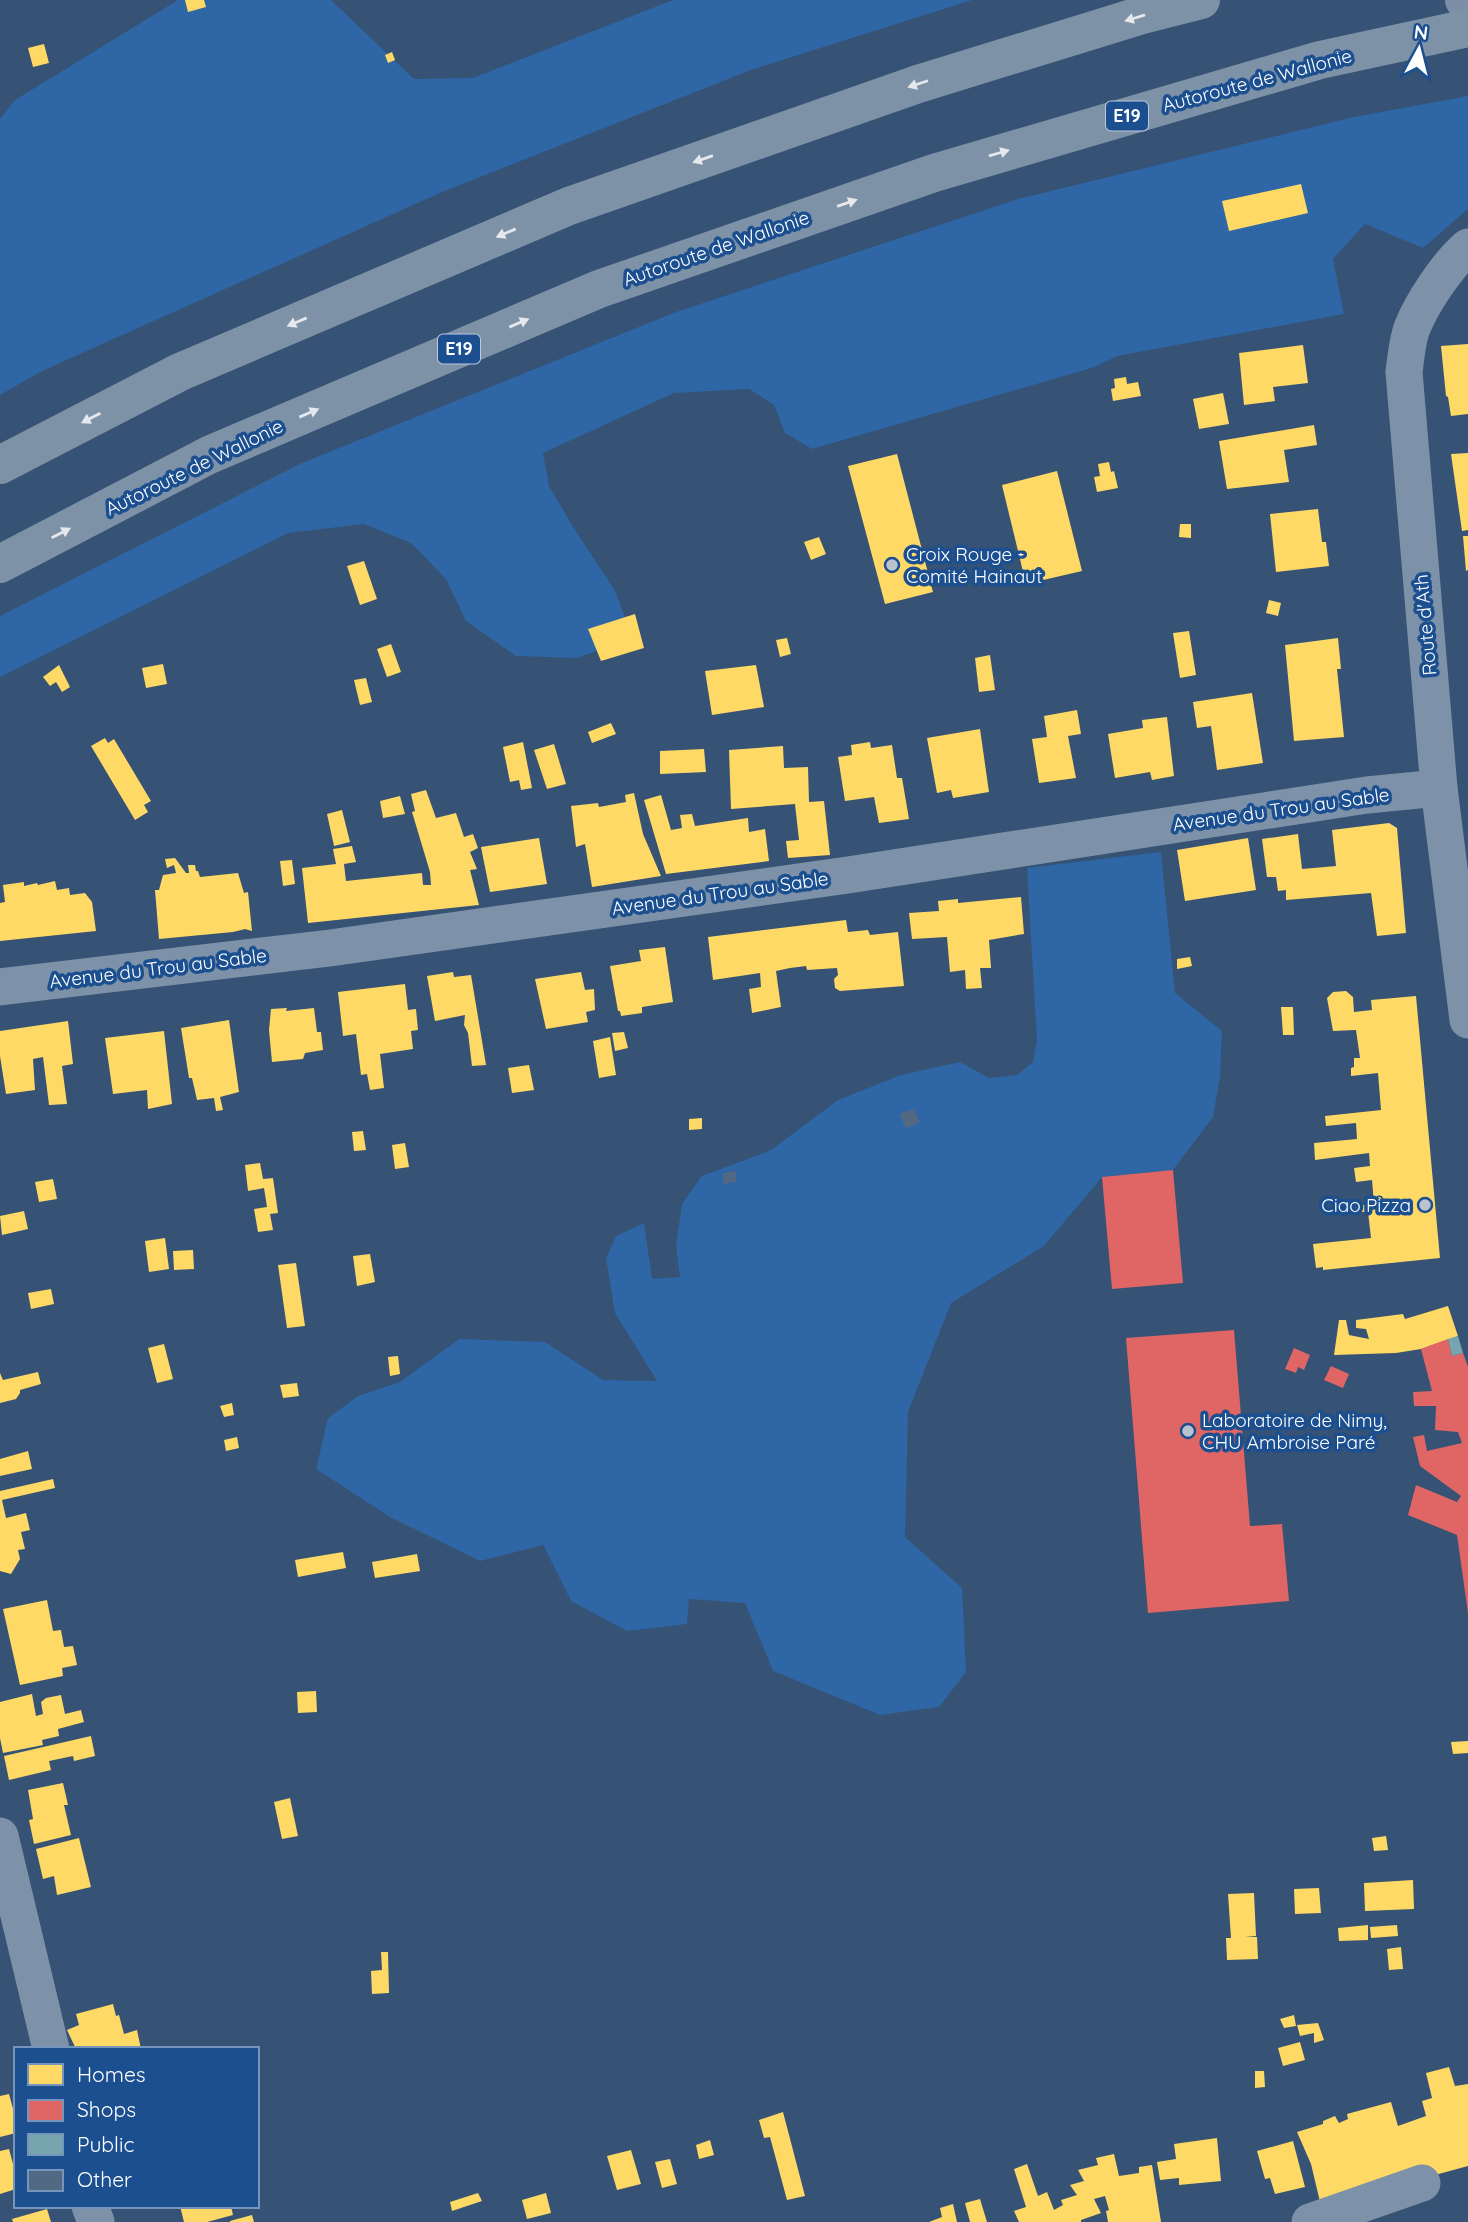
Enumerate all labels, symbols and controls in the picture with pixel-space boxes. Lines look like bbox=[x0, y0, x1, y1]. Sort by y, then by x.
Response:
one-way arrow bbox=[1124, 13, 1145, 23]
north arrow bbox=[1384, 14, 1454, 84]
text: N bbox=[1413, 19, 1429, 45]
street label: Autoroute de Wallonie bbox=[1160, 43, 1354, 117]
one-way arrow bbox=[907, 80, 928, 90]
road number: E19 bbox=[1106, 102, 1148, 131]
one-way arrow bbox=[989, 148, 1010, 158]
one-way arrow bbox=[692, 154, 713, 165]
one-way arrow bbox=[837, 197, 858, 208]
street label: Autoroute de Wallonie bbox=[620, 205, 812, 291]
one-way arrow bbox=[496, 227, 516, 239]
one-way arrow bbox=[287, 316, 307, 328]
one-way arrow bbox=[508, 318, 529, 329]
road number: E19 bbox=[438, 334, 480, 363]
one-way arrow bbox=[299, 407, 320, 418]
one-way arrow bbox=[81, 413, 101, 424]
street label: Autoroute de Wallonie bbox=[101, 413, 287, 521]
one-way arrow bbox=[51, 527, 71, 539]
place label: Croix Rouge - Comité Hainaut bbox=[906, 542, 1042, 588]
marker: Croix Rouge - Comité Hainaut bbox=[884, 557, 900, 573]
street label: Route d'Ath bbox=[1409, 573, 1441, 677]
street label: Avenue du Trou au Sable bbox=[1171, 782, 1391, 836]
street label: Avenue du Trou au Sable bbox=[610, 866, 830, 920]
street label: Avenue du Trou au Sable bbox=[48, 943, 268, 993]
place label: Ciao Pizza bbox=[1321, 1193, 1411, 1217]
marker: Ciao Pizza bbox=[1417, 1197, 1433, 1213]
place label: Laboratoire de Nimy, CHU Ambroise Paré bbox=[1202, 1408, 1387, 1454]
marker: Laboratoire de Nimy, CHU Ambroise Paré bbox=[1180, 1423, 1196, 1439]
legend bbox=[14, 2047, 259, 2208]
text: Homes bbox=[77, 2061, 146, 2087]
text: Shops bbox=[77, 2096, 136, 2122]
text: Public bbox=[77, 2131, 134, 2157]
text: Other bbox=[77, 2166, 132, 2192]

